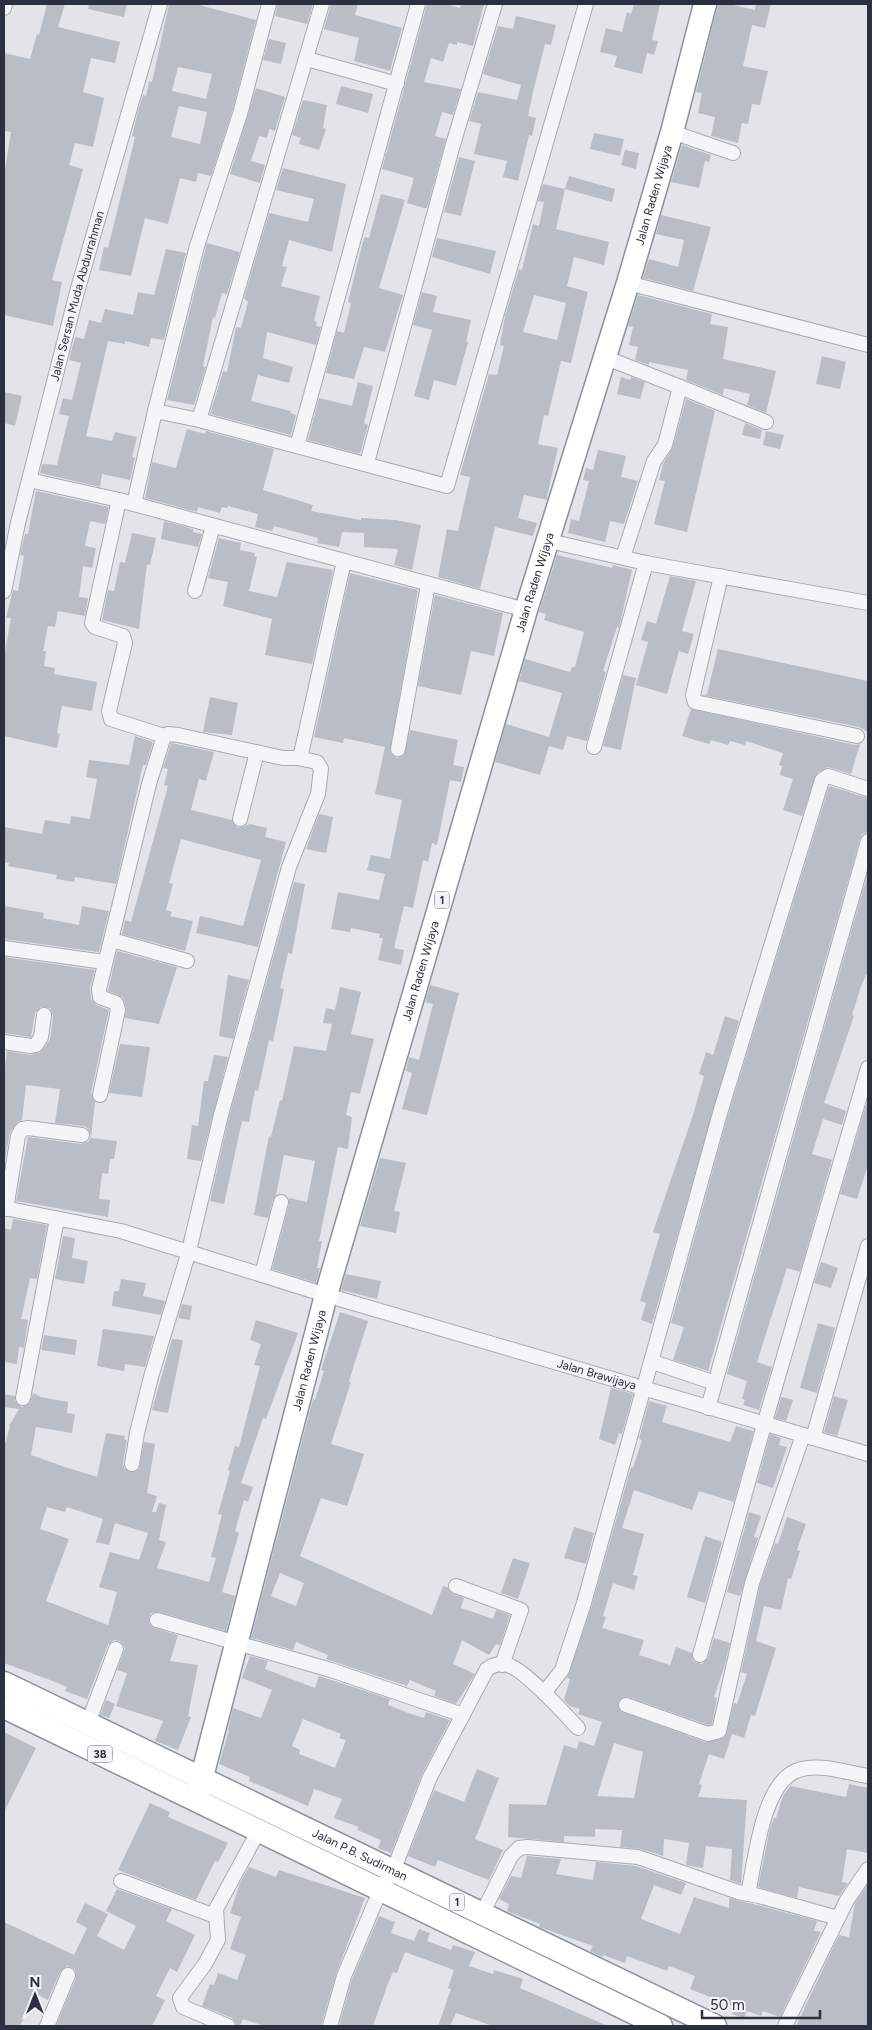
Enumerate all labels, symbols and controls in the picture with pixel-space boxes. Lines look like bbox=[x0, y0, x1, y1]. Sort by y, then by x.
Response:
street label: Jalan Raden Wijaya bbox=[632, 144, 675, 247]
street label: Jalan Sersan Muda Abdurrahman bbox=[47, 209, 107, 383]
street label: Jalan Raden Wijaya bbox=[513, 531, 557, 634]
road number: 1 bbox=[434, 892, 450, 908]
street label: Jalan Raden Wijaya bbox=[399, 919, 442, 1023]
street label: Jalan Raden Wijaya bbox=[289, 1308, 329, 1412]
street label: Jalan Brawijaya bbox=[555, 1356, 638, 1393]
road number: 38 bbox=[88, 1746, 112, 1762]
street label: Jalan P.B. Sudirman bbox=[310, 1826, 410, 1884]
road number: 1 bbox=[450, 1894, 464, 1910]
north arrow bbox=[10, 1970, 60, 2020]
text: N bbox=[30, 1974, 40, 1991]
scale bar bbox=[702, 1988, 820, 2020]
text: 50 m bbox=[710, 1996, 745, 2014]

